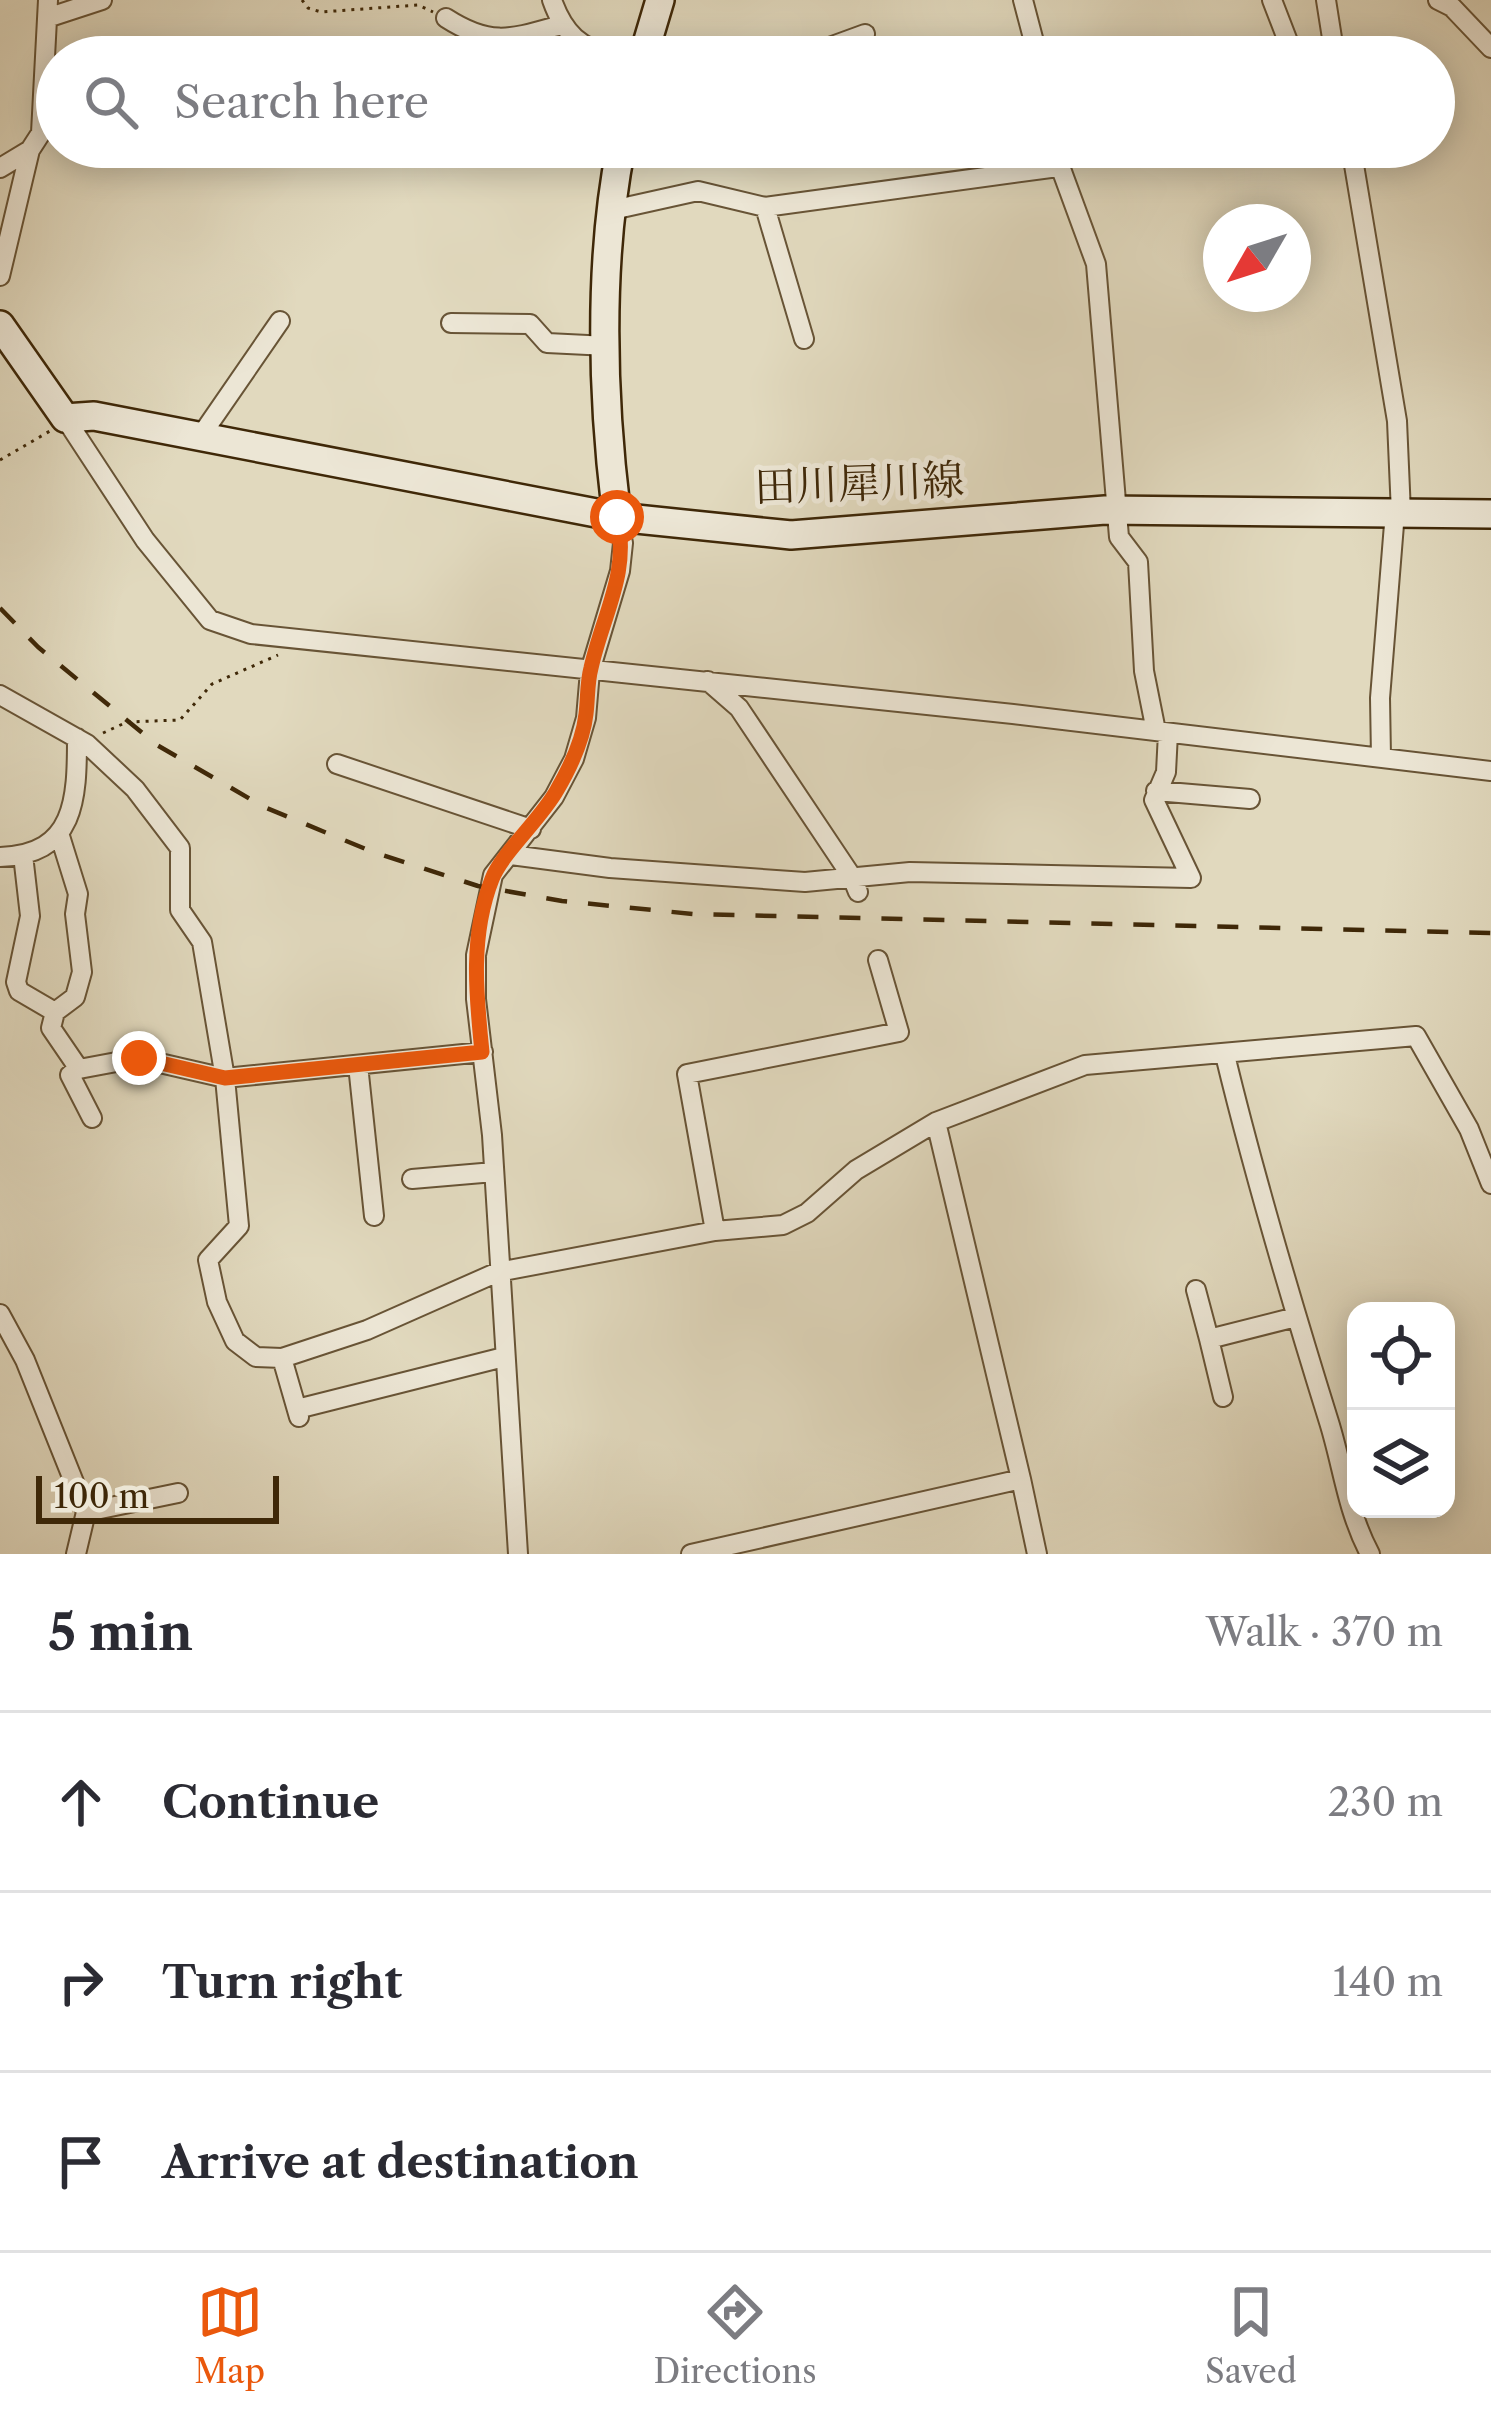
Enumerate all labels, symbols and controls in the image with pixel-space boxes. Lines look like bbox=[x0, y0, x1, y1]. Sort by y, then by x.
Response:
search box bbox=[36, 36, 1455, 168]
icon: search bbox=[78, 69, 144, 135]
text: Search here bbox=[174, 74, 429, 130]
north arrow bbox=[1203, 204, 1311, 312]
street label: 田川犀川線 bbox=[753, 453, 965, 513]
route start bbox=[590, 490, 644, 544]
route end bbox=[112, 1031, 166, 1085]
map controls bbox=[1347, 1302, 1455, 1518]
button: locate bbox=[1347, 1302, 1455, 1410]
button: layers bbox=[1347, 1410, 1455, 1518]
scale bar bbox=[36, 1470, 279, 1523]
text: 100 m bbox=[54, 1476, 149, 1517]
text: 5 min bbox=[48, 1601, 193, 1663]
text: Walk · 370 m bbox=[1206, 1608, 1443, 1656]
icon: ahead bbox=[48, 1769, 114, 1835]
text: Continue bbox=[162, 1774, 379, 1830]
text: 230 m bbox=[1328, 1778, 1443, 1826]
icon: right bbox=[48, 1949, 114, 2015]
text: Turn right bbox=[162, 1954, 402, 2010]
text: 140 m bbox=[1333, 1958, 1443, 2006]
icon: arrive bbox=[48, 2129, 114, 2195]
text: Arrive at destination bbox=[162, 2134, 639, 2190]
tab: Map bbox=[194, 2279, 265, 2392]
tab: Directions bbox=[654, 2279, 817, 2392]
tab: Saved bbox=[1205, 2279, 1297, 2392]

